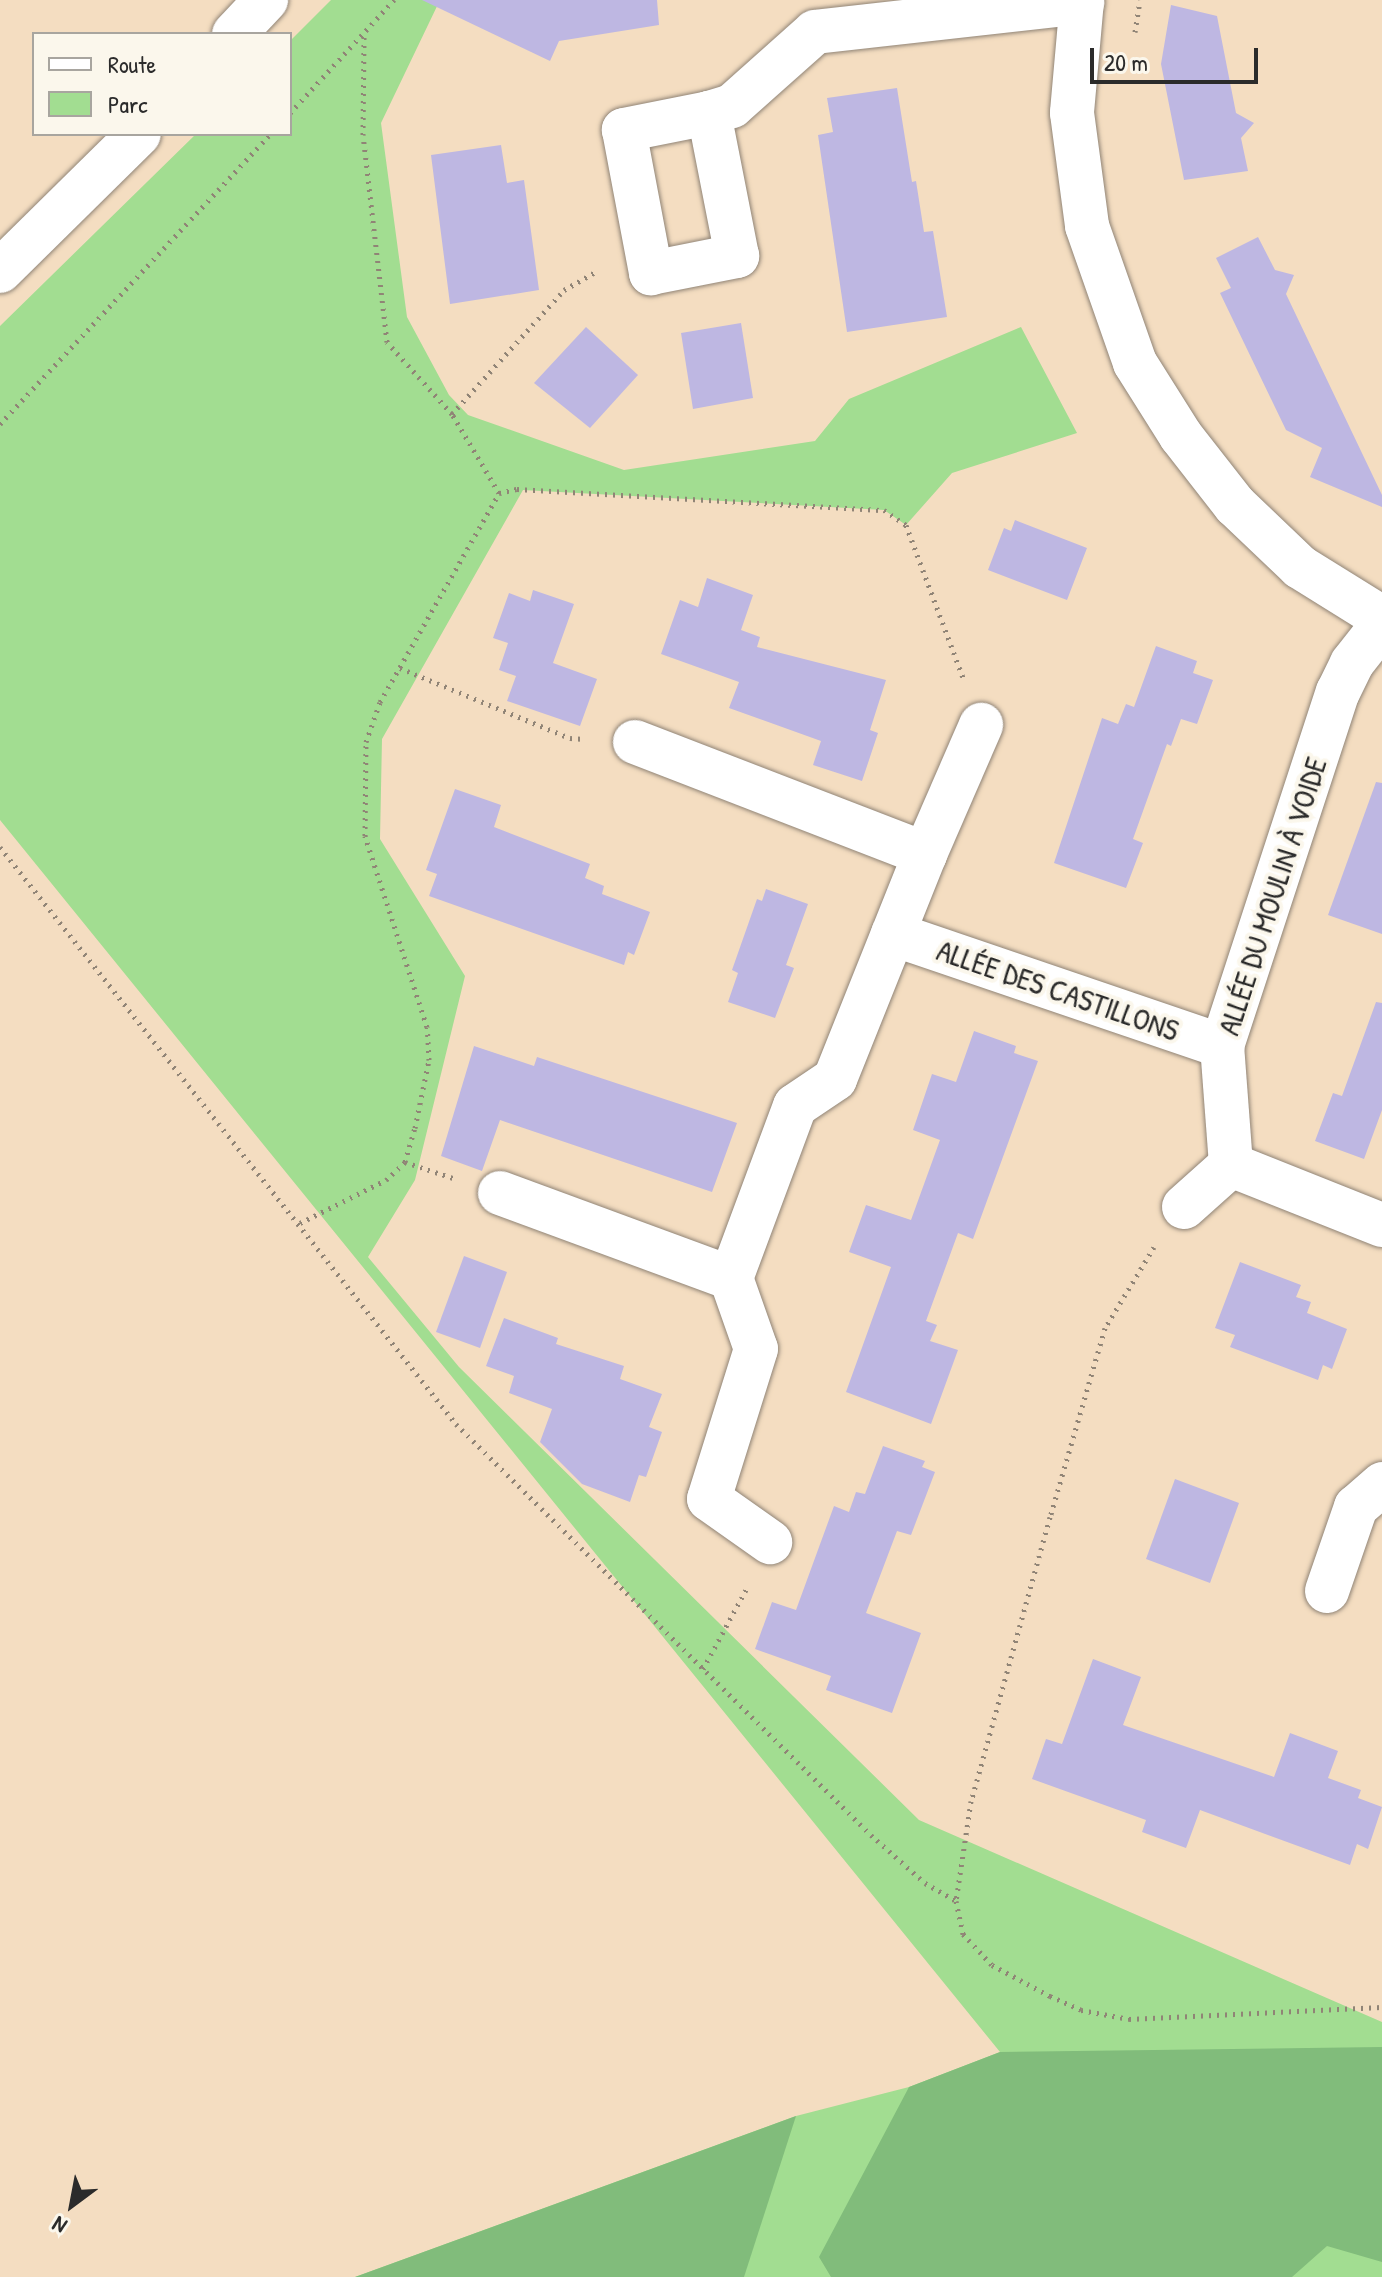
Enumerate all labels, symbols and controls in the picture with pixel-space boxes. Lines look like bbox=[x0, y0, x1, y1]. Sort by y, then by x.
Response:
legend bbox=[32, 32, 292, 136]
scale bar bbox=[1094, 32, 1262, 82]
text: 20 m bbox=[1104, 46, 1148, 78]
text: Route bbox=[108, 48, 156, 80]
text: Parc bbox=[108, 88, 148, 120]
street label: ALLÉE DU MOULIN À VOIDE bbox=[1210, 753, 1334, 1039]
street label: ALLÉE DES CASTILLONS bbox=[932, 932, 1184, 1048]
north arrow bbox=[32, 2165, 112, 2245]
text: N bbox=[46, 2210, 72, 2241]

